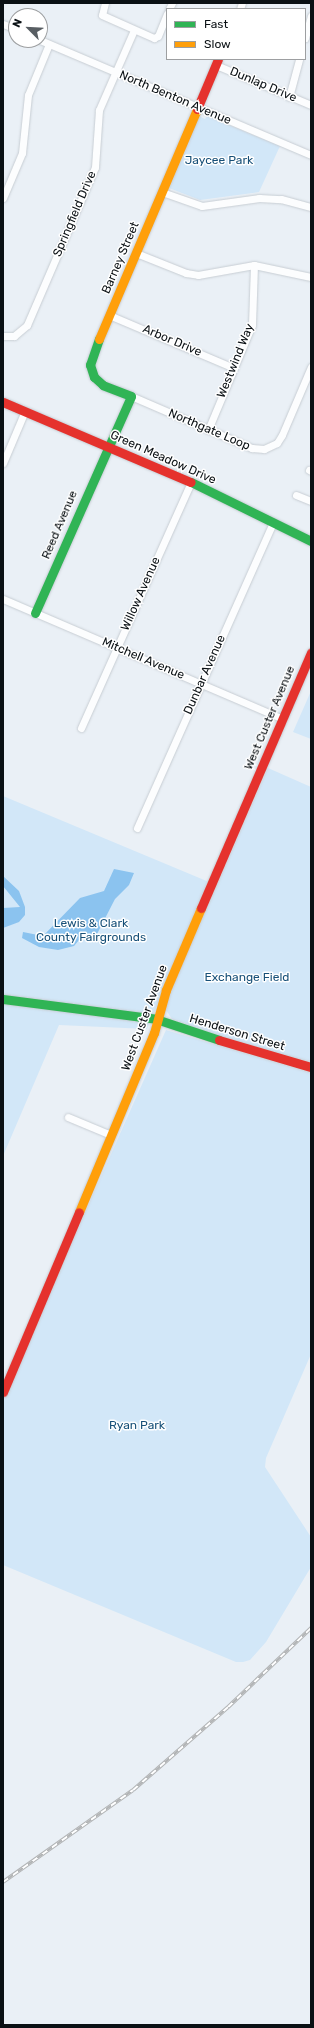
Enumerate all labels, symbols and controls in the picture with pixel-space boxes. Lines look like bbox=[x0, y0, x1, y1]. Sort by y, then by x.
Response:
north arrow bbox=[8, 8, 48, 48]
legend bbox=[166, 8, 306, 60]
text: N bbox=[10, 17, 25, 30]
text: Fast bbox=[204, 17, 228, 31]
text: Slow bbox=[204, 37, 231, 51]
street label: Dunlap Drive bbox=[227, 64, 299, 106]
street label: North Benton Avenue bbox=[117, 68, 233, 128]
park label: Jaycee Park bbox=[185, 154, 253, 168]
street label: Springfield Drive bbox=[50, 169, 100, 259]
street label: Barney Street bbox=[99, 220, 143, 296]
street label: Arbor Drive bbox=[140, 322, 204, 360]
street label: Westwind Way bbox=[214, 322, 258, 400]
street label: Northgate Loop bbox=[166, 406, 252, 454]
street label: Green Meadow Drive bbox=[108, 428, 218, 488]
street label: Reed Avenue bbox=[39, 488, 81, 562]
street label: Willow Avenue bbox=[118, 555, 164, 633]
street label: Dunbar Avenue bbox=[181, 633, 229, 717]
street label: Mitchell Avenue bbox=[99, 635, 187, 683]
street label: West Custer Avenue bbox=[241, 664, 299, 772]
park label: Lewis & Clark County Fairgrounds bbox=[36, 917, 146, 945]
street label: West Custer Avenue bbox=[119, 963, 171, 1073]
park label: Exchange Field bbox=[205, 971, 289, 985]
street label: Henderson Street bbox=[188, 1012, 286, 1054]
park label: Ryan Park bbox=[109, 1419, 165, 1433]

